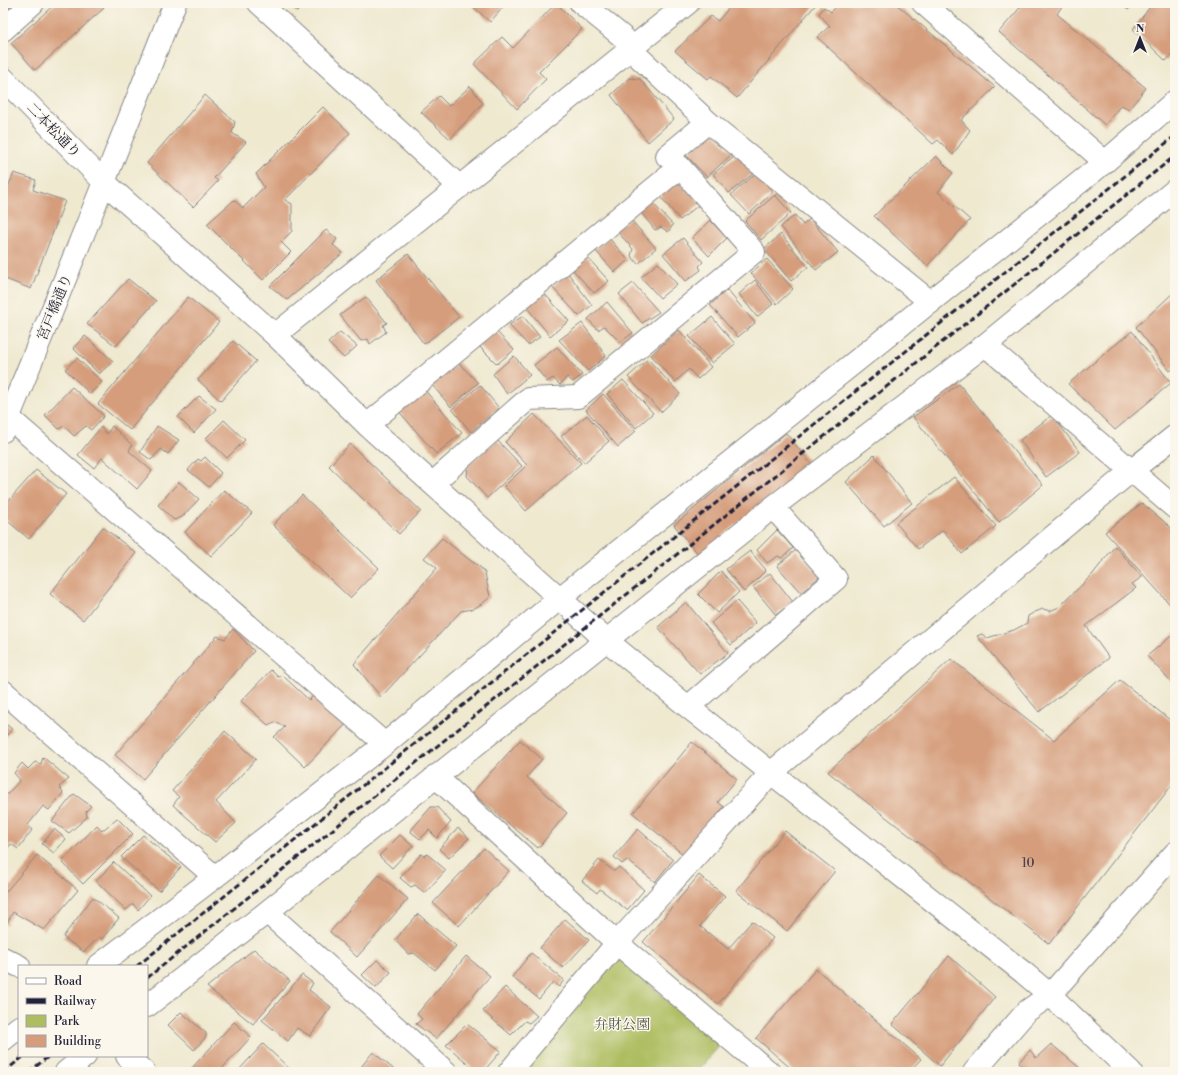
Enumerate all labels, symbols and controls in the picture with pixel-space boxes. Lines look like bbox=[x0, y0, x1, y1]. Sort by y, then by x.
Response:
north arrow bbox=[1120, 18, 1160, 58]
text: N bbox=[1136, 22, 1145, 36]
street label: 二本松通り bbox=[22, 99, 84, 162]
street label: 宮戸橋通り bbox=[33, 272, 76, 343]
house number: 10 bbox=[1022, 856, 1034, 871]
legend bbox=[18, 965, 148, 1057]
text: Road bbox=[54, 974, 82, 989]
text: Railway bbox=[54, 994, 96, 1009]
text: Park bbox=[54, 1014, 80, 1029]
park label: 弁財公園 bbox=[594, 1016, 650, 1034]
text: Building bbox=[53, 1034, 102, 1049]

